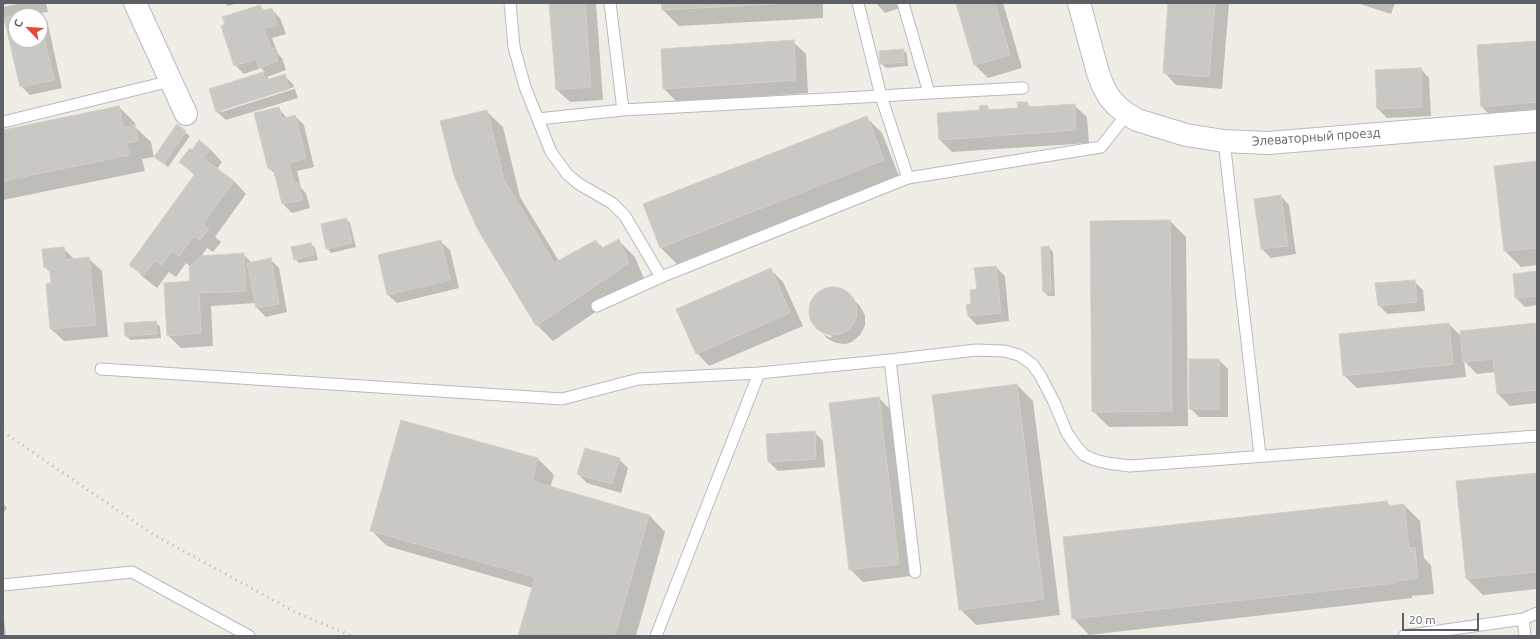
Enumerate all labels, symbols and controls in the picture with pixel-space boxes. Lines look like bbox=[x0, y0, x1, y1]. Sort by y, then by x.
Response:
north arrow bbox=[8, 8, 48, 48]
text: С bbox=[11, 18, 25, 29]
street label: Элеваторный проезд bbox=[1251, 125, 1381, 149]
scale bar bbox=[1404, 605, 1481, 631]
text: 20 m bbox=[1409, 613, 1436, 626]

